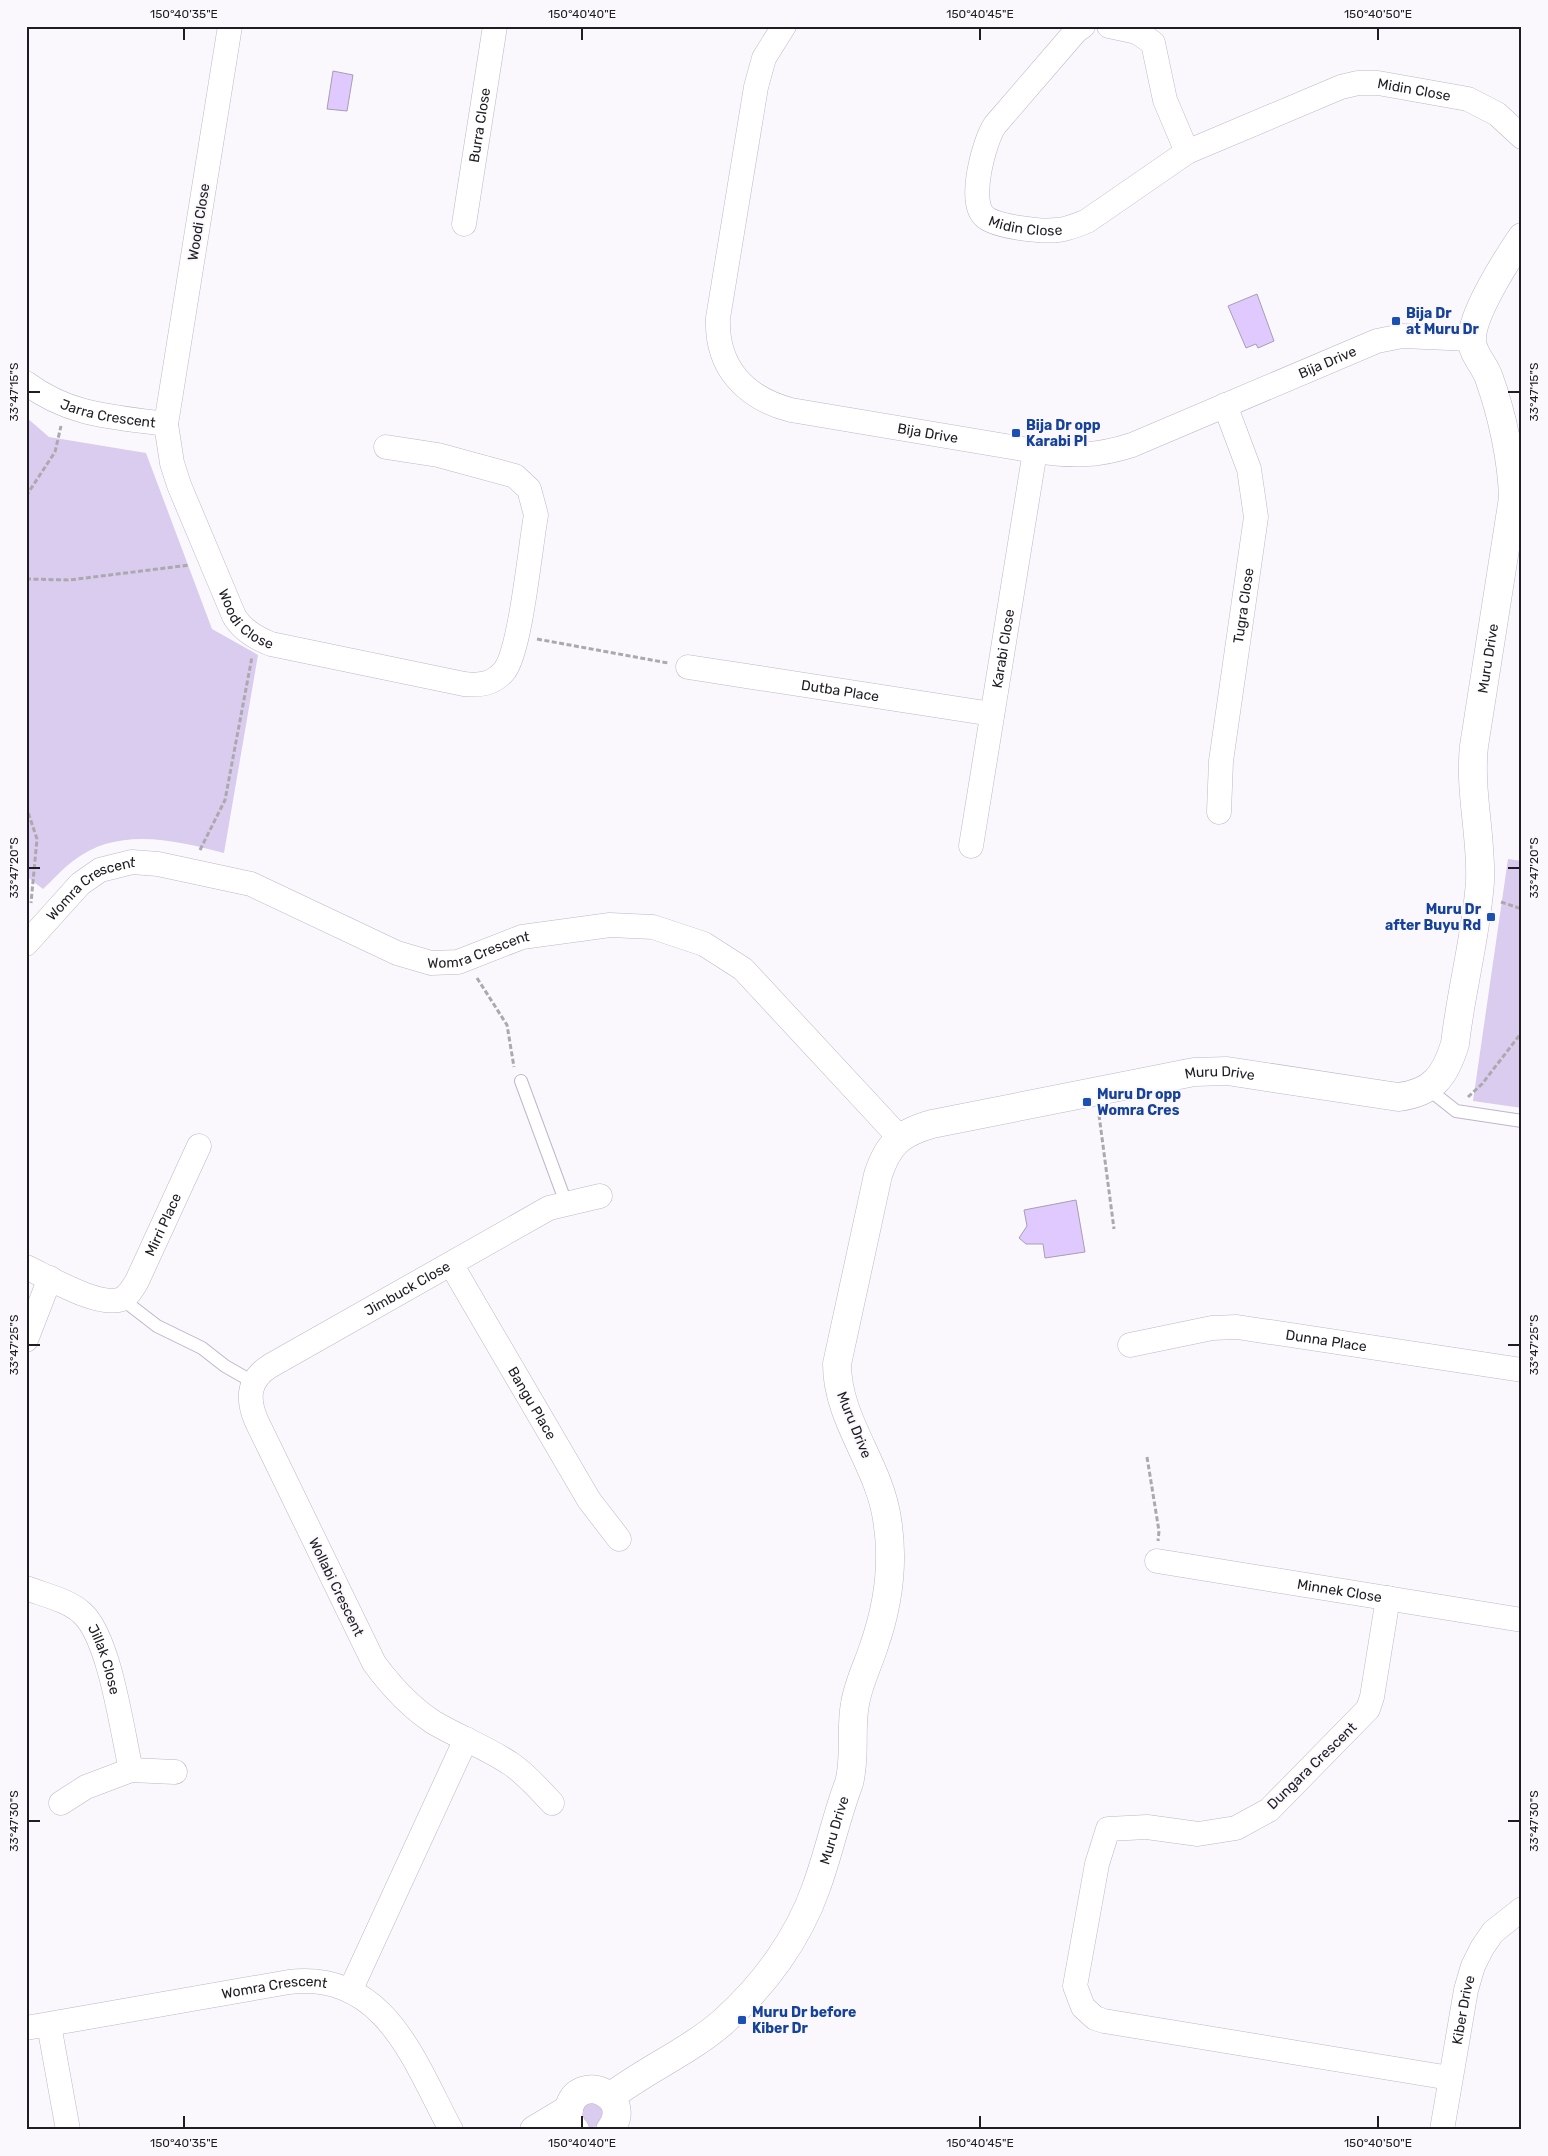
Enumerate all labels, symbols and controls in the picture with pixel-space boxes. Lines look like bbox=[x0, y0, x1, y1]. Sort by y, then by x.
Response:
text: 150°40'35"E bbox=[150, 7, 218, 21]
text: 150°40'40"E bbox=[548, 7, 616, 21]
text: 150°40'45"E bbox=[946, 7, 1014, 21]
text: 150°40'50"E bbox=[1344, 7, 1412, 21]
street label: Midin Close bbox=[1376, 75, 1452, 104]
street label: Burra Close bbox=[465, 87, 494, 164]
street label: Woodi Close bbox=[185, 182, 214, 262]
street label: Midin Close bbox=[986, 212, 1063, 239]
place label: Bija Dr at Muru Dr bbox=[1406, 305, 1480, 338]
marker: Bija Dr at Muru Dr bbox=[1390, 315, 1402, 327]
street label: Bija Drive bbox=[1296, 342, 1359, 382]
text: 33°47'15"S bbox=[7, 363, 21, 421]
text: 33°47'15"S bbox=[1527, 363, 1541, 421]
street label: Jarra Crescent bbox=[58, 395, 157, 431]
place label: Bija Dr opp Karabi Pl bbox=[1026, 417, 1101, 450]
street label: Bija Drive bbox=[896, 420, 960, 446]
marker: Bija Dr opp Karabi Pl bbox=[1010, 427, 1022, 439]
street label: Tugra Close bbox=[1229, 567, 1257, 644]
street label: Woodi Close bbox=[215, 586, 276, 653]
street label: Karabi Close bbox=[988, 608, 1018, 689]
street label: Muru Drive bbox=[1474, 622, 1502, 695]
street label: Dutba Place bbox=[800, 676, 881, 705]
text: 33°47'20"S bbox=[7, 837, 21, 899]
text: 33°47'20"S bbox=[1527, 837, 1541, 899]
street label: Womra Crescent bbox=[43, 853, 136, 924]
place label: Muru Dr after Buyu Rd bbox=[1385, 901, 1482, 934]
marker: Muru Dr after Buyu Rd bbox=[1485, 911, 1497, 923]
street label: Womra Crescent bbox=[427, 928, 531, 972]
street label: Muru Drive bbox=[1183, 1062, 1256, 1084]
place label: Muru Dr opp Womra Cres bbox=[1097, 1086, 1181, 1119]
marker: Muru Dr opp Womra Cres bbox=[1081, 1096, 1093, 1108]
street label: Mirri Place bbox=[141, 1190, 185, 1259]
street label: Jimbuck Close bbox=[361, 1257, 453, 1319]
text: 33°47'25"S bbox=[7, 1315, 21, 1375]
text: 33°47'25"S bbox=[1527, 1315, 1541, 1375]
street label: Dunna Place bbox=[1284, 1326, 1368, 1355]
street label: Bangu Place bbox=[504, 1364, 560, 1443]
street label: Muru Drive bbox=[833, 1389, 875, 1461]
street label: Wollabi Crescent bbox=[305, 1535, 367, 1640]
street label: Minnek Close bbox=[1296, 1575, 1383, 1606]
street label: Jillak Close bbox=[84, 1621, 124, 1696]
street label: Dungara Crescent bbox=[1264, 1719, 1361, 1813]
text: 33°47'30"S bbox=[7, 1790, 21, 1852]
text: 33°47'30"S bbox=[1527, 1790, 1541, 1852]
street label: Muru Drive bbox=[816, 1794, 852, 1867]
street label: Womra Crescent bbox=[220, 1973, 329, 2002]
street label: Kiber Drive bbox=[1448, 1973, 1478, 2046]
place label: Muru Dr before Kiber Dr bbox=[752, 2004, 856, 2037]
marker: Muru Dr before Kiber Dr bbox=[736, 2014, 748, 2026]
text: 150°40'35"E bbox=[150, 2136, 218, 2150]
text: 150°40'40"E bbox=[548, 2136, 616, 2150]
text: 150°40'45"E bbox=[946, 2136, 1014, 2150]
text: 150°40'50"E bbox=[1344, 2136, 1412, 2150]

